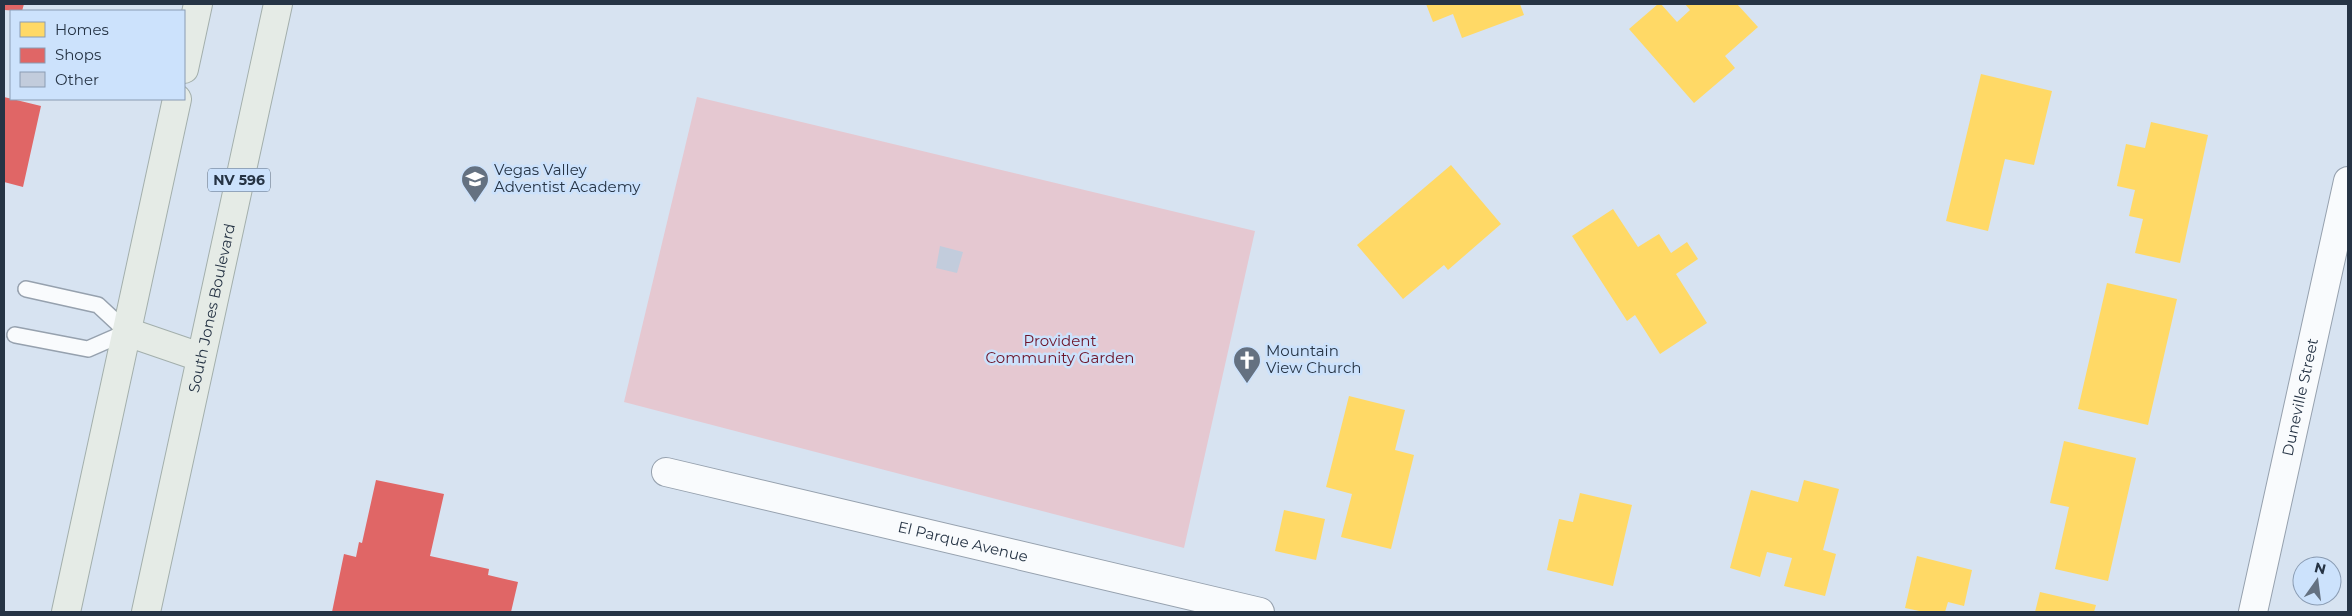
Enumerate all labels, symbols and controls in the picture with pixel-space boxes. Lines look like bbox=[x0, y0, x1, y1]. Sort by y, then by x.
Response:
legend bbox=[10, 10, 185, 100]
text: Homes bbox=[55, 20, 109, 39]
text: Shops bbox=[55, 45, 101, 64]
text: Other bbox=[55, 70, 99, 89]
place label: Vegas Valley Adventist Academy bbox=[494, 160, 641, 196]
school or university icon: Vegas Valley Adventist Academy bbox=[460, 164, 490, 203]
road number: NV 596 bbox=[208, 168, 270, 192]
street label: South Jones Boulevard bbox=[184, 222, 239, 394]
park label: Provident Community Garden bbox=[986, 331, 1134, 367]
street label: Duneville Street bbox=[2278, 336, 2322, 458]
place label: Mountain View Church bbox=[1266, 341, 1361, 377]
church icon: Mountain View Church bbox=[1232, 345, 1262, 384]
street label: El Parque Avenue bbox=[896, 517, 1030, 566]
north arrow bbox=[2292, 556, 2342, 606]
text: N bbox=[2312, 558, 2328, 578]

